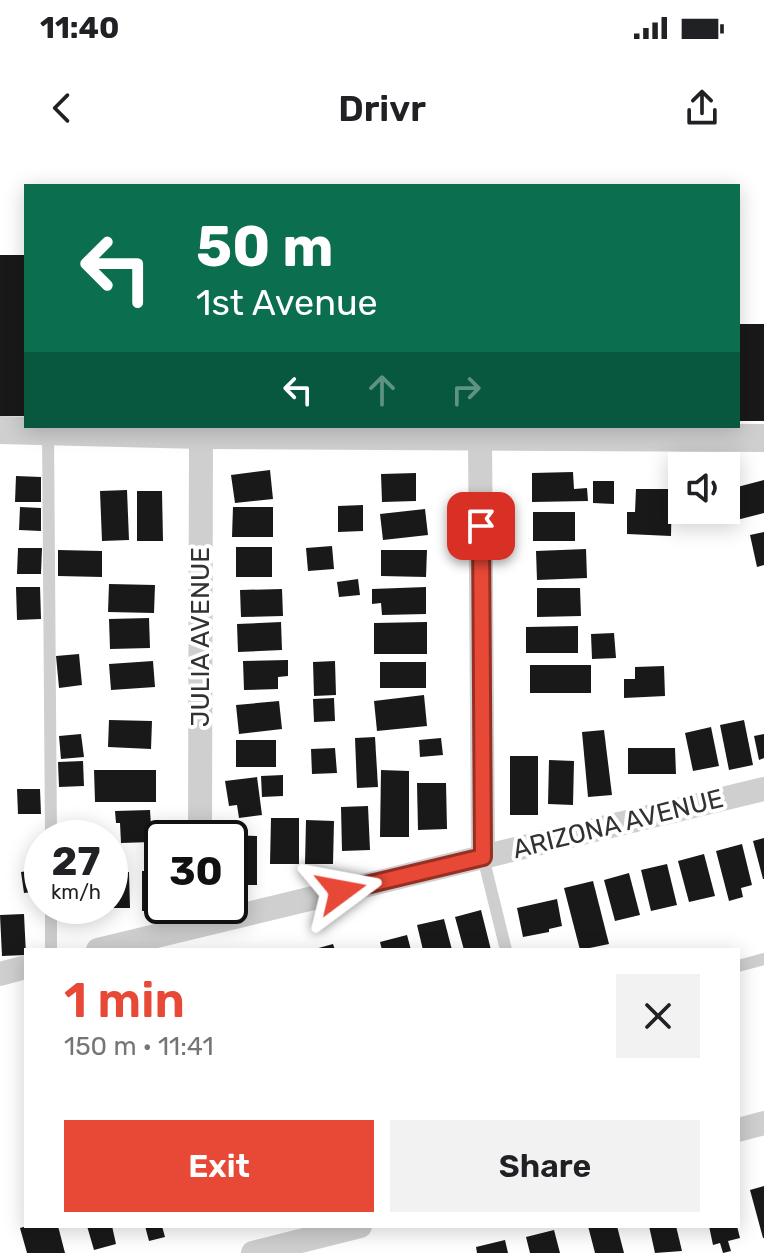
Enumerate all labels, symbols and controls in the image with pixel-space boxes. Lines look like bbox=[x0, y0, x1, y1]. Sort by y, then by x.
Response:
text: 11:40 bbox=[40, 10, 119, 46]
icon: back bbox=[40, 86, 84, 130]
icon: share bbox=[680, 86, 724, 130]
text: Drivr bbox=[338, 87, 426, 130]
text: 50 m bbox=[196, 214, 333, 280]
icon: left bbox=[64, 216, 168, 320]
text: 1st Avenue bbox=[196, 281, 378, 324]
icon: left bbox=[276, 368, 320, 412]
icon: ahead bbox=[360, 368, 404, 412]
icon: right bbox=[444, 368, 488, 412]
map controls bbox=[668, 452, 740, 524]
button: sound bbox=[668, 452, 740, 524]
pin bbox=[447, 492, 515, 560]
icon: arrive bbox=[459, 504, 503, 548]
street label: JULIA AVENUE bbox=[185, 547, 216, 727]
street label: ARIZONA AVENUE bbox=[509, 783, 727, 865]
speed limit sign: 30 bbox=[144, 820, 248, 924]
text: 27 bbox=[52, 838, 100, 885]
position arrow bbox=[299, 849, 383, 933]
text: km/h bbox=[51, 880, 101, 904]
text: 1 min bbox=[64, 972, 185, 1029]
button: close bbox=[616, 974, 700, 1058]
text: 150 m · 11:41 bbox=[64, 1031, 214, 1062]
button: Exit bbox=[64, 1120, 374, 1212]
button: Share bbox=[390, 1120, 700, 1212]

